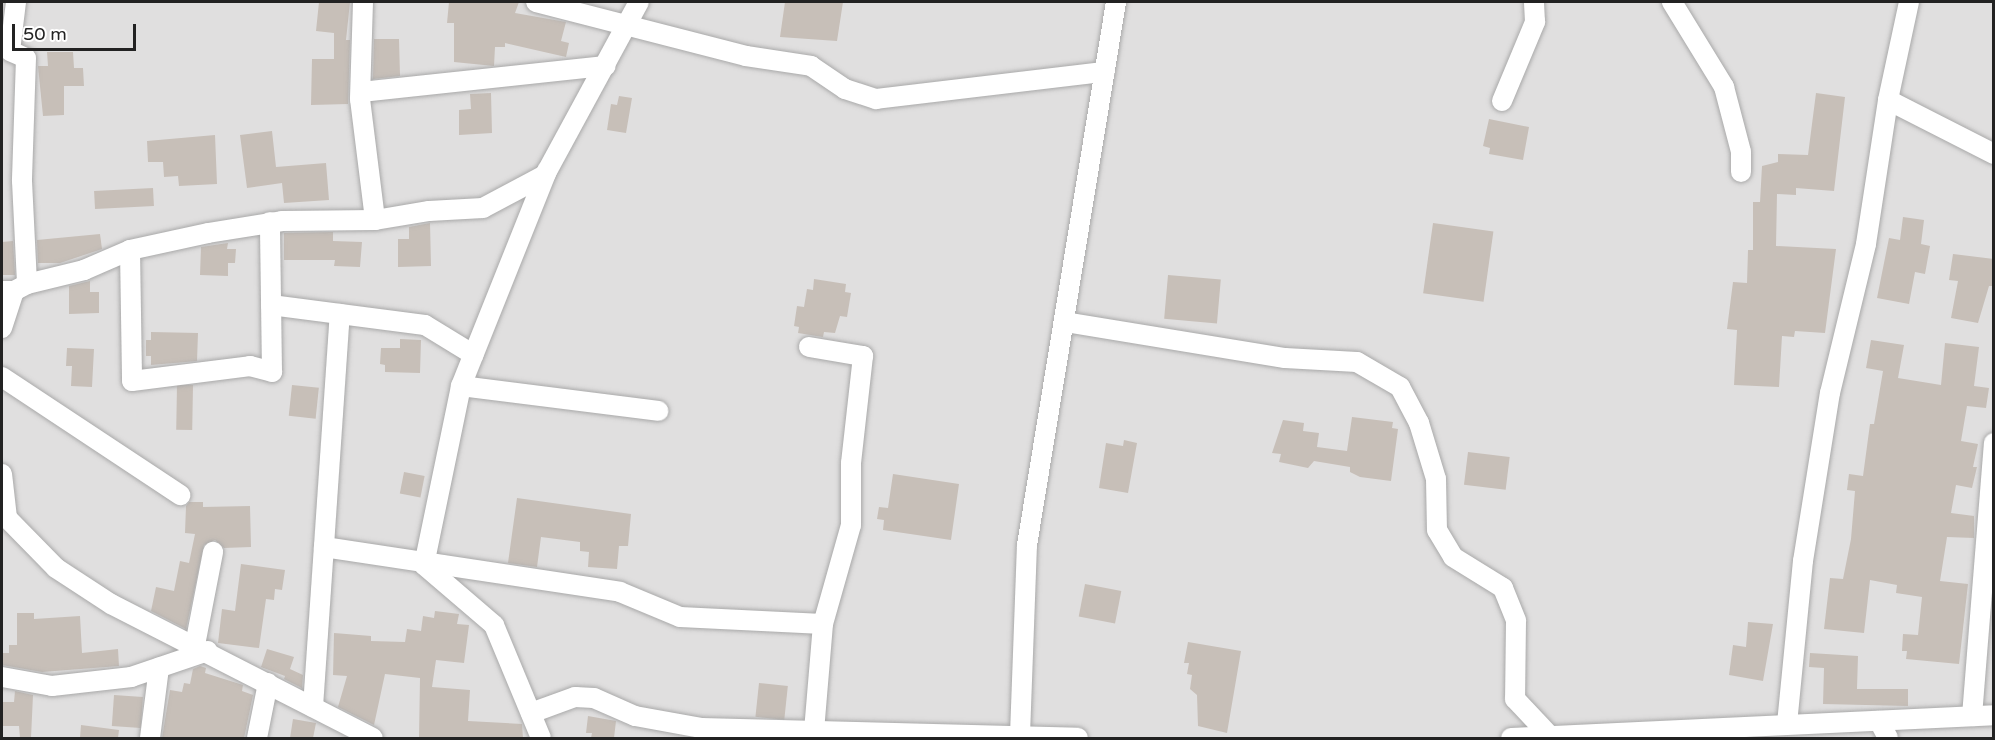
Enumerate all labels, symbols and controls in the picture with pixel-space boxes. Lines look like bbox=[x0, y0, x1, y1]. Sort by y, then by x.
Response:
scale bar bbox=[15, 12, 140, 50]
text: 50 m bbox=[23, 23, 67, 45]

